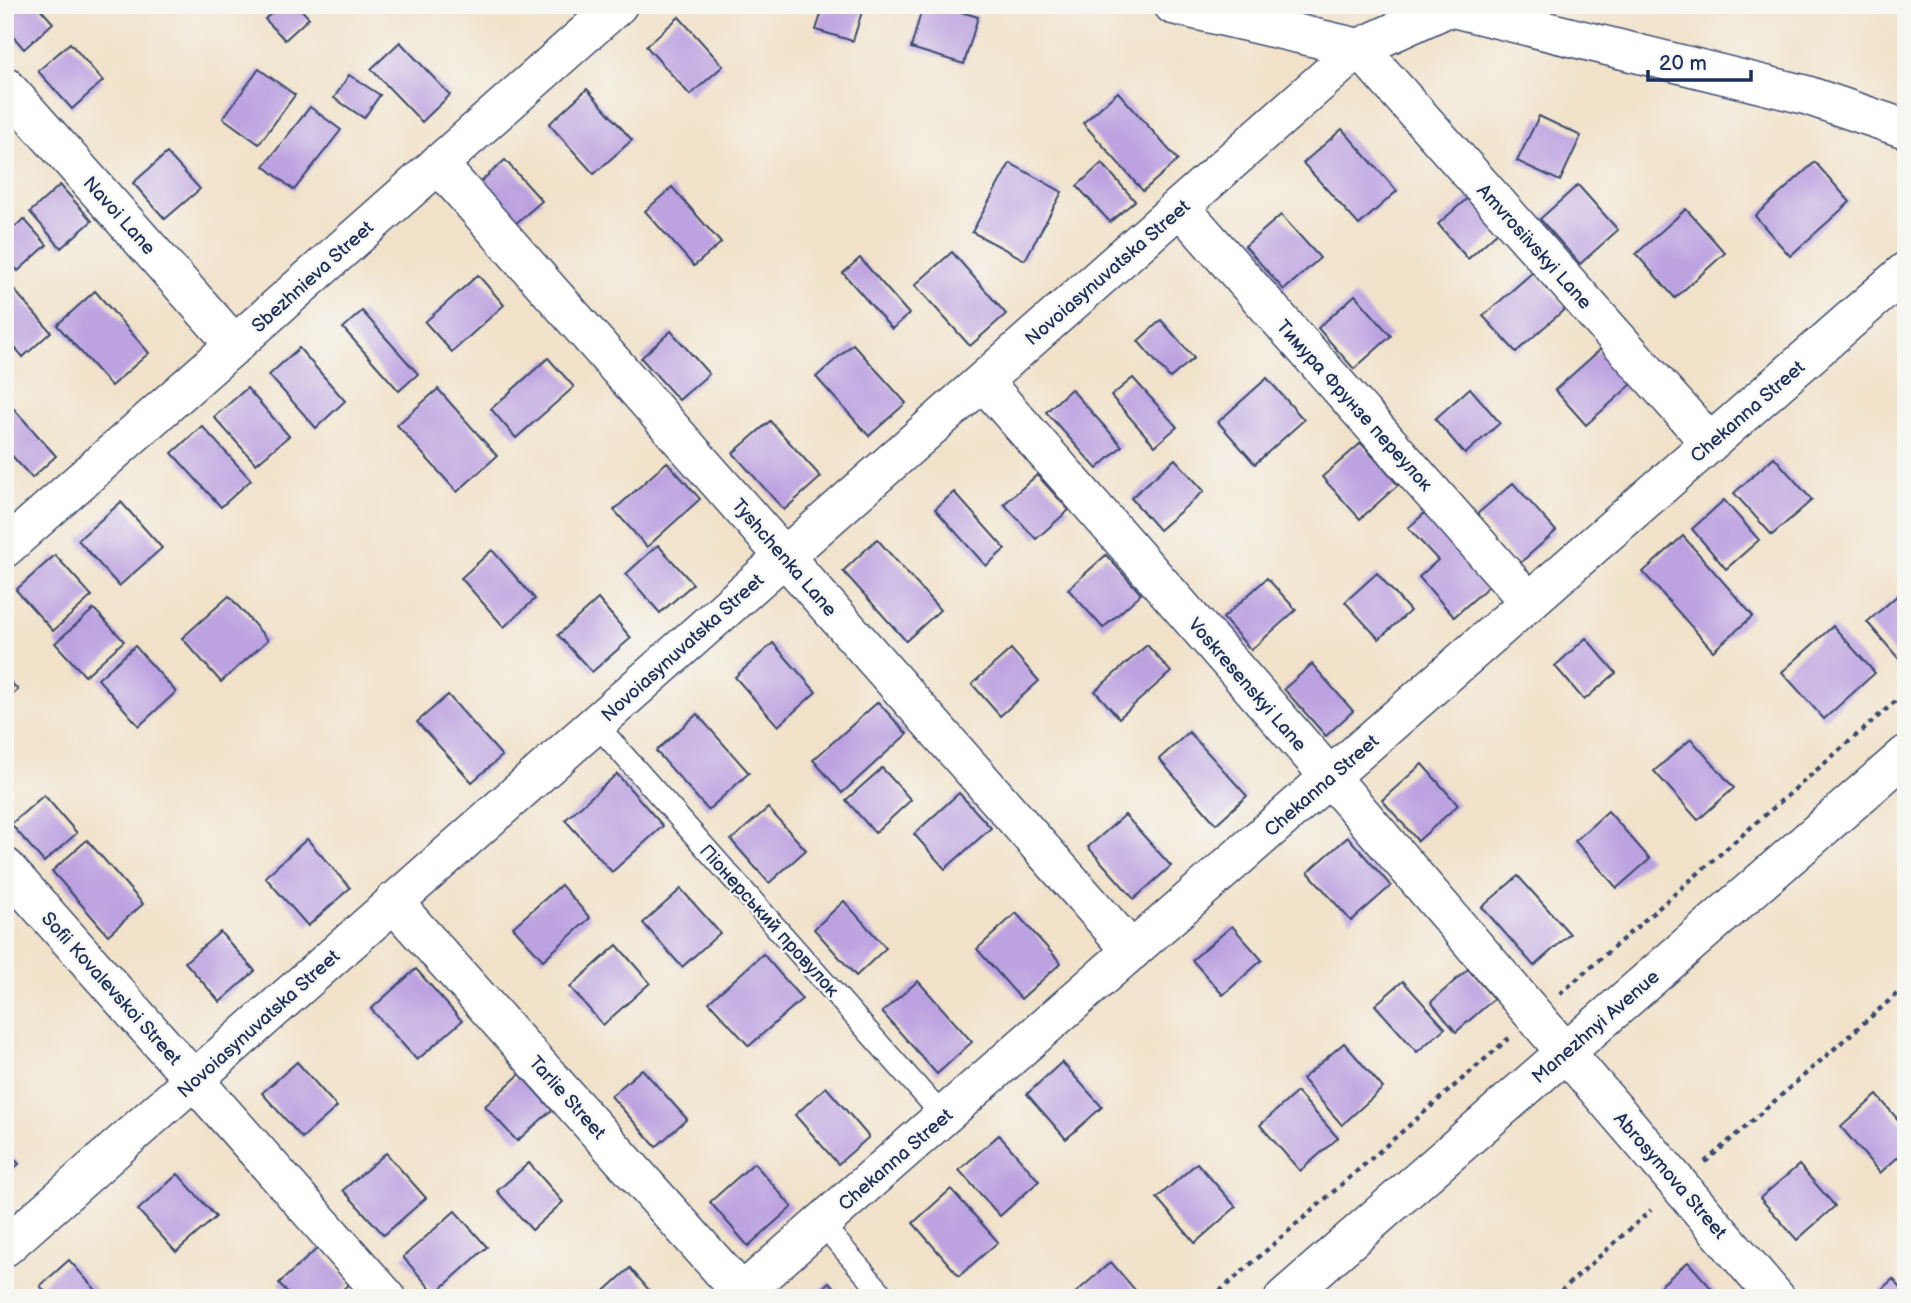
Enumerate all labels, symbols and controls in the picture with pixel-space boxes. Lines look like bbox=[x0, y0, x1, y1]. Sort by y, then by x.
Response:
scale bar bbox=[1648, 38, 1752, 82]
text: 20 m bbox=[1659, 51, 1707, 76]
street label: Navoi Lane bbox=[78, 172, 160, 260]
street label: Amvrosiivskyi Lane bbox=[1472, 180, 1596, 314]
street label: Novoiasynuvatska Street bbox=[1021, 195, 1195, 351]
street label: Sbezhnieva Street bbox=[247, 216, 379, 338]
street label: Тимура Фрунзе переулок bbox=[1271, 316, 1437, 496]
street label: Chekanna Street bbox=[1686, 356, 1810, 468]
street label: Tyshchenka Lane bbox=[726, 494, 841, 622]
street label: Novoiasynuvatska Street bbox=[597, 569, 769, 727]
street label: Voskresenskyi Lane bbox=[1183, 614, 1311, 756]
street label: Chekanna Street bbox=[1260, 730, 1384, 842]
street label: Пiонерський провулок bbox=[694, 840, 843, 1002]
street label: Sofii Kovalevskoi Street bbox=[36, 908, 186, 1071]
street label: Novoiasynuvatska Street bbox=[173, 945, 345, 1103]
street label: Manezhnyi Avenue bbox=[1528, 966, 1664, 1089]
street label: Tarlie Street bbox=[524, 1052, 610, 1144]
street label: Chekanna Street bbox=[834, 1104, 958, 1216]
street label: Abrosymova Street bbox=[1608, 1108, 1731, 1244]

